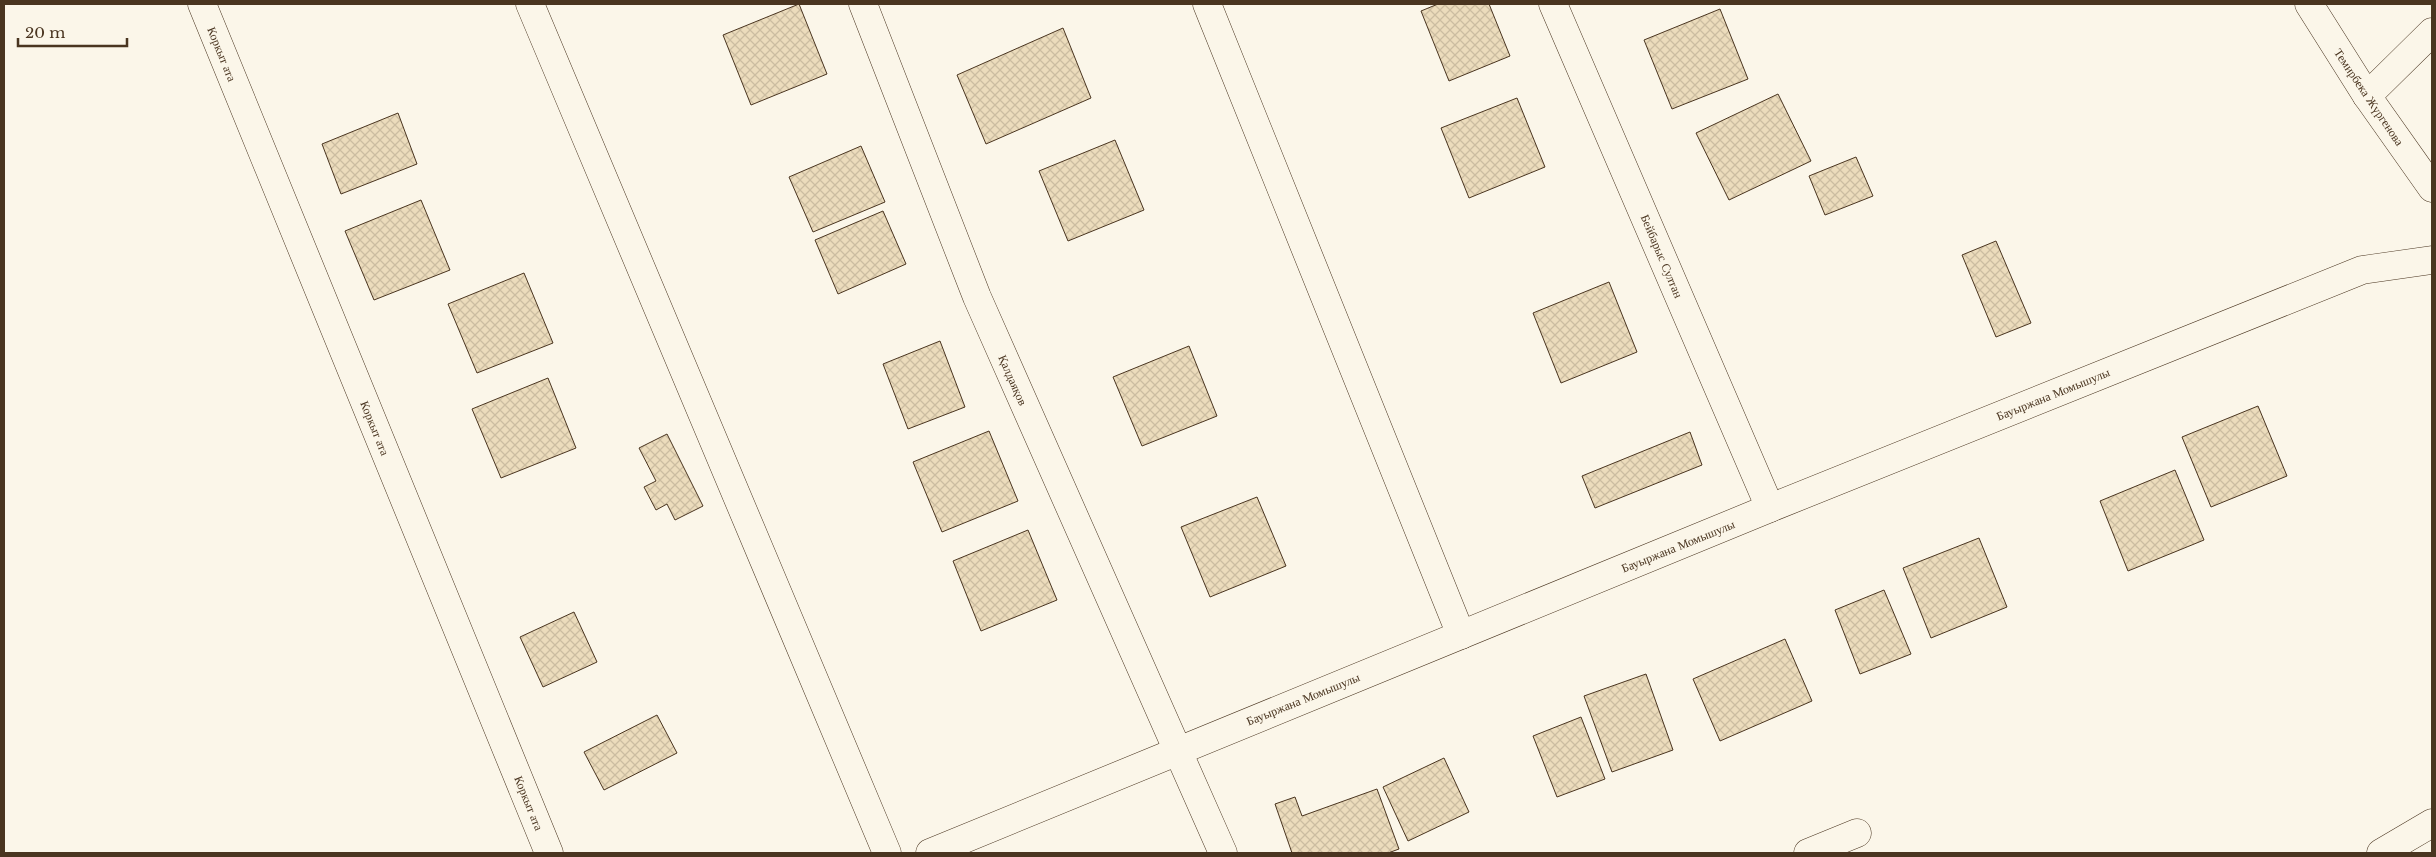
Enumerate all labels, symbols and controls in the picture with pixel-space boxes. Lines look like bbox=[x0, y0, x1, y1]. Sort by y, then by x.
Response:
scale bar bbox=[18, 15, 126, 47]
text: 20 m bbox=[25, 23, 65, 42]
street label: Коркыт ата bbox=[204, 24, 240, 84]
street label: Темирбека Жүргенова bbox=[2331, 46, 2407, 149]
street label: Бейбарыс Султан bbox=[1638, 212, 1687, 301]
street label: Қалдаяқов bbox=[995, 352, 1031, 408]
street label: Бауыржана Момышулы bbox=[1994, 364, 2112, 424]
street label: Коркыт ата bbox=[357, 398, 393, 458]
street label: Бауыржана Момышулы bbox=[1619, 516, 1737, 576]
street label: Бауыржана Момышулы bbox=[1244, 669, 1362, 729]
street label: Коркыт ата bbox=[511, 773, 547, 833]

